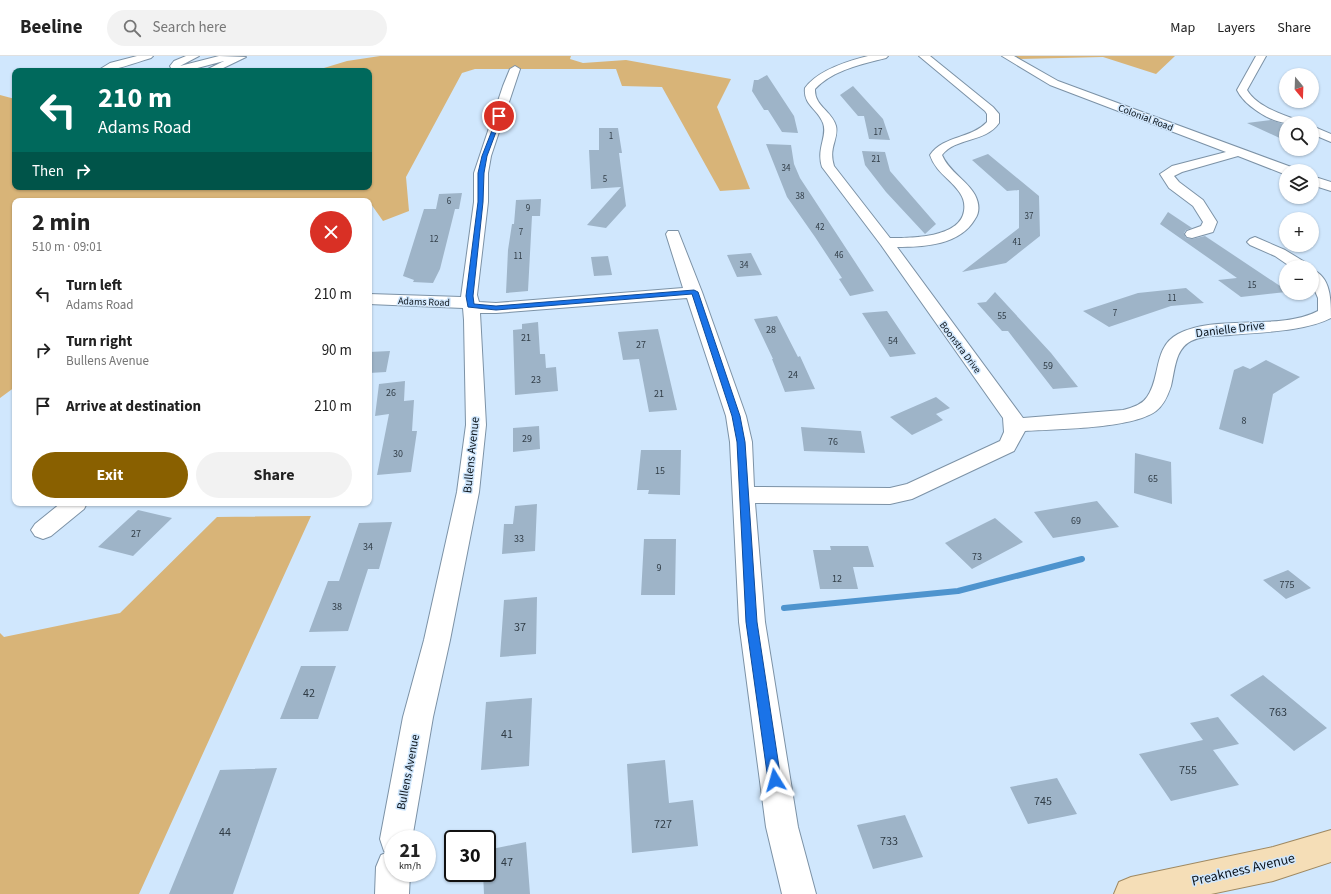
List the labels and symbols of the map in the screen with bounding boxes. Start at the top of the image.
north arrow [1279,68,1319,108]
pin [482,99,516,133]
street label: Colonial Road [1116,101,1175,135]
house number: 17 [874,126,883,139]
house number: 1 [609,130,613,143]
house number: 21 [872,153,880,166]
house number: 34 [782,162,791,175]
house number: 5 [603,173,608,186]
house number: 38 [796,190,805,203]
house number: 6 [447,195,452,208]
house number: 9 [526,202,531,215]
house number: 37 [1025,210,1034,223]
house number: 42 [816,221,825,234]
house number: 7 [519,226,524,239]
house number: 12 [430,233,439,246]
house number: 41 [1013,236,1021,249]
house number: 46 [835,249,844,262]
house number: 11 [514,250,522,263]
house number: 34 [740,259,749,272]
house number: 15 [1248,279,1257,292]
house number: 11 [1168,292,1176,305]
street label: Adams Road [398,294,450,310]
house number: 7 [1113,307,1118,320]
house number: 55 [998,310,1007,323]
street label: Danielle Drive [1195,317,1266,342]
street label: Boonstra Drive [936,319,984,376]
house number: 28 [766,323,776,337]
house number: 21 [521,331,531,345]
house number: 54 [888,334,898,348]
house number: 27 [636,338,646,352]
house number: 59 [1043,359,1053,373]
house number: 24 [788,368,798,382]
house number: 23 [531,373,541,387]
house number: 26 [386,386,396,400]
house number: 21 [654,387,664,401]
house number: 8 [1242,414,1247,428]
street label: Bullens Avenue [459,416,484,494]
house number: 29 [522,432,532,446]
house number: 76 [828,435,838,449]
house number: 30 [393,447,403,461]
house number: 15 [655,464,665,478]
house number: 65 [1148,472,1158,486]
house number: 69 [1071,514,1081,528]
house number: 27 [131,527,141,541]
house number: 33 [514,532,524,546]
house number: 34 [363,540,373,554]
house number: 73 [972,550,982,564]
house number: 9 [657,561,662,575]
house number: 12 [832,572,842,586]
house number: 775 [1280,578,1294,592]
house number: 38 [332,600,342,614]
house number: 37 [514,619,526,636]
house number: 42 [303,685,315,702]
house number: 763 [1269,704,1287,721]
house number: 41 [501,726,513,743]
street label: Bullens Avenue [393,733,424,811]
position arrow [754,759,796,801]
house number: 755 [1179,762,1197,779]
house number: 745 [1034,793,1052,810]
house number: 727 [654,816,672,833]
house number: 44 [219,824,231,841]
speed limit sign: 30 [444,830,496,882]
house number: 733 [880,833,898,850]
street label: Preakness Avenue [1189,848,1297,892]
house number: 47 [501,854,513,871]

